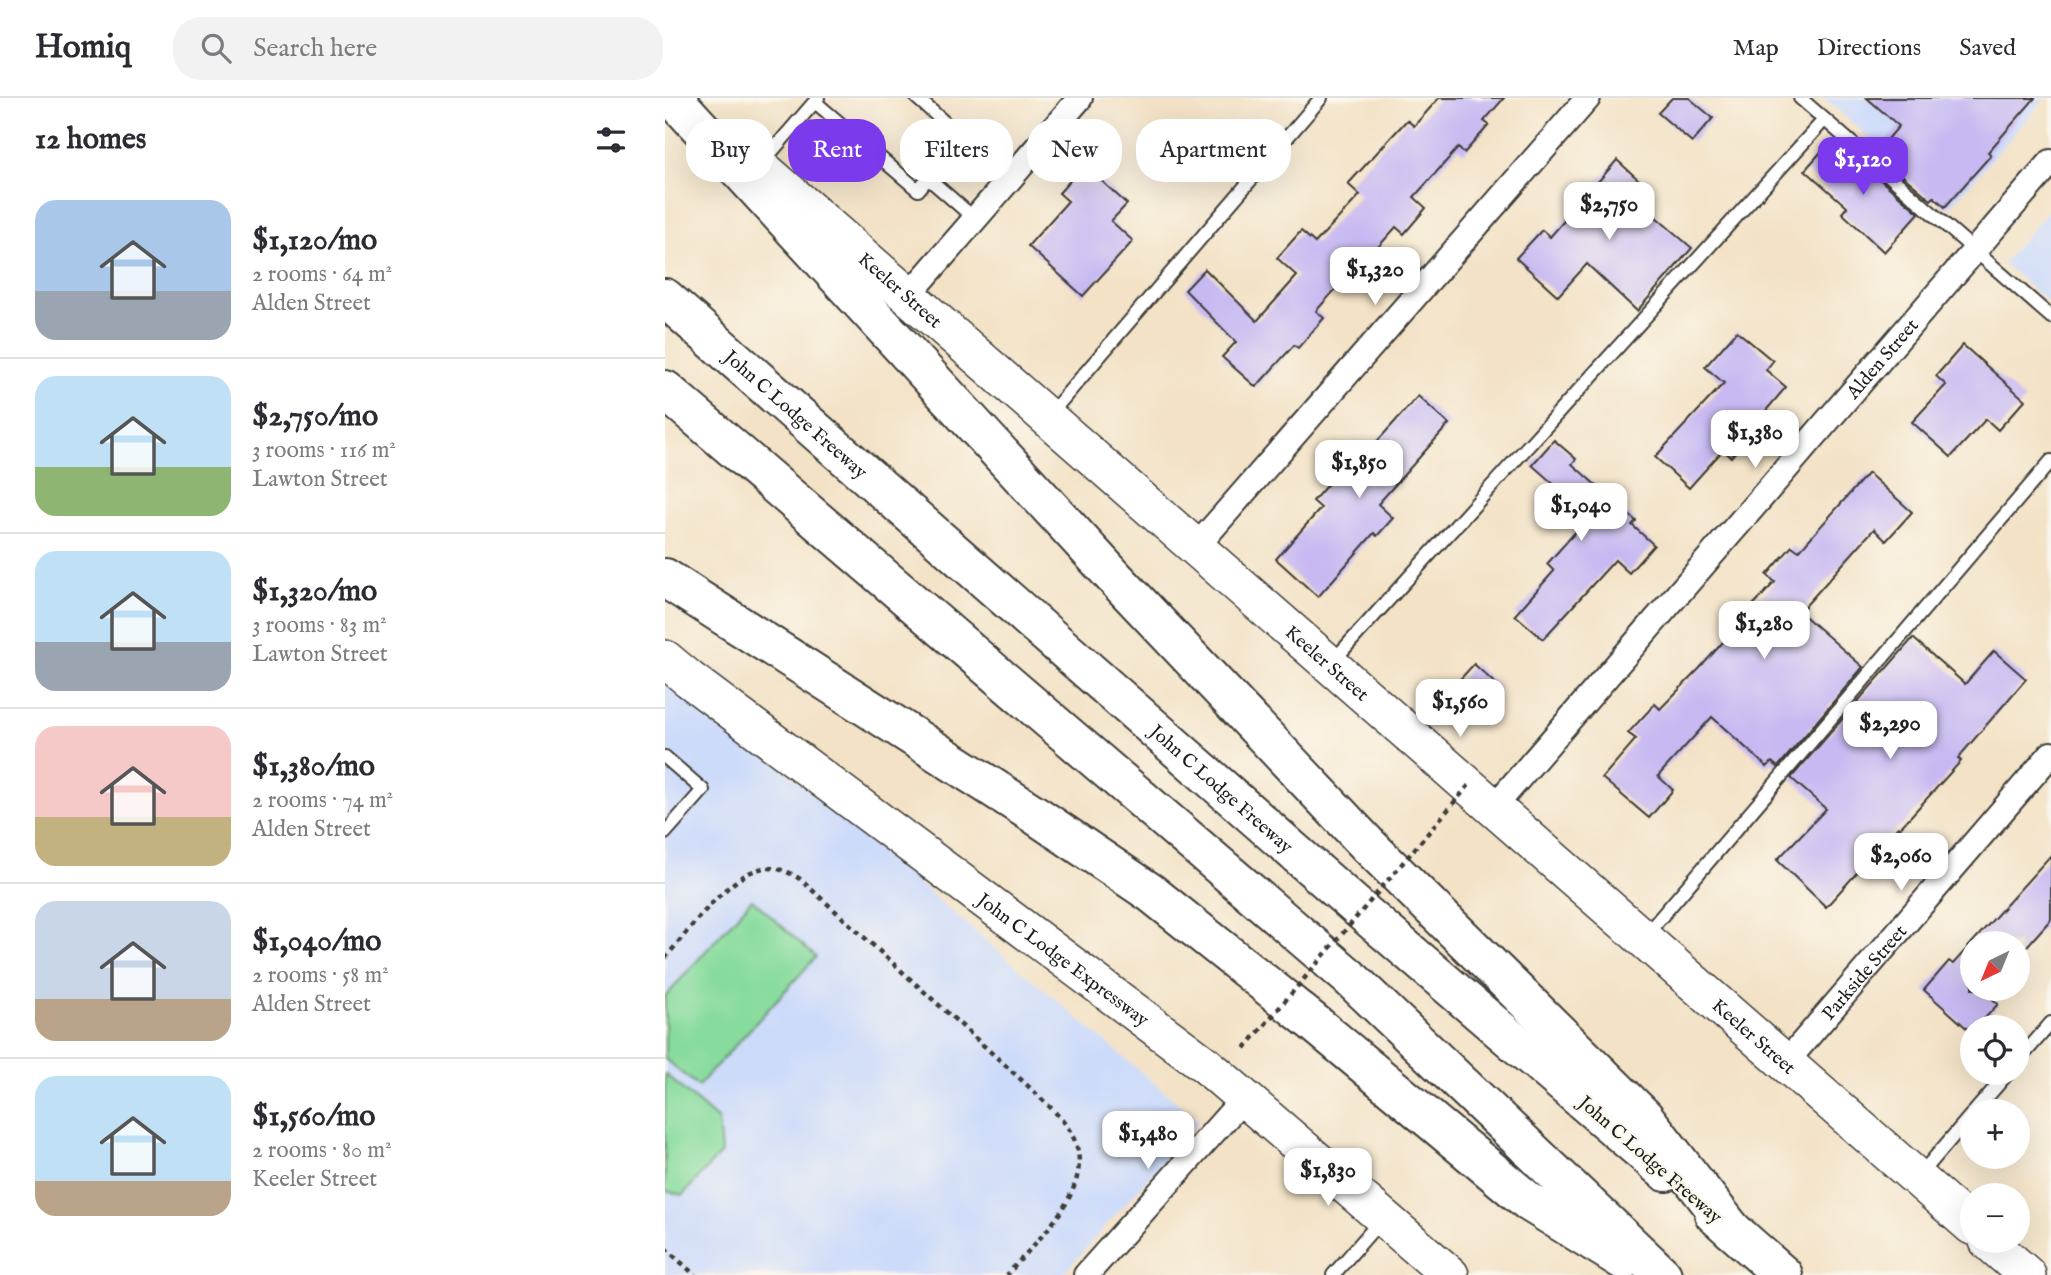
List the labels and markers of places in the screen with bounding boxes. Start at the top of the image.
pin: $1,120 [1806,138,1920,197]
pin: $2,750 [1552,183,1666,242]
pin: $1,320 [1318,248,1432,307]
pin: $1,380 [1698,410,1812,470]
pin: $1,850 [1302,440,1416,500]
pin: $1,040 [1524,484,1638,543]
pin: $1,280 [1707,602,1821,661]
pin: $1,560 [1403,680,1517,739]
pin: $2,290 [1833,702,1947,761]
pin: $2,060 [1844,834,1958,893]
pin: $1,480 [1091,1112,1205,1171]
pin: $1,830 [1271,1148,1385,1208]

